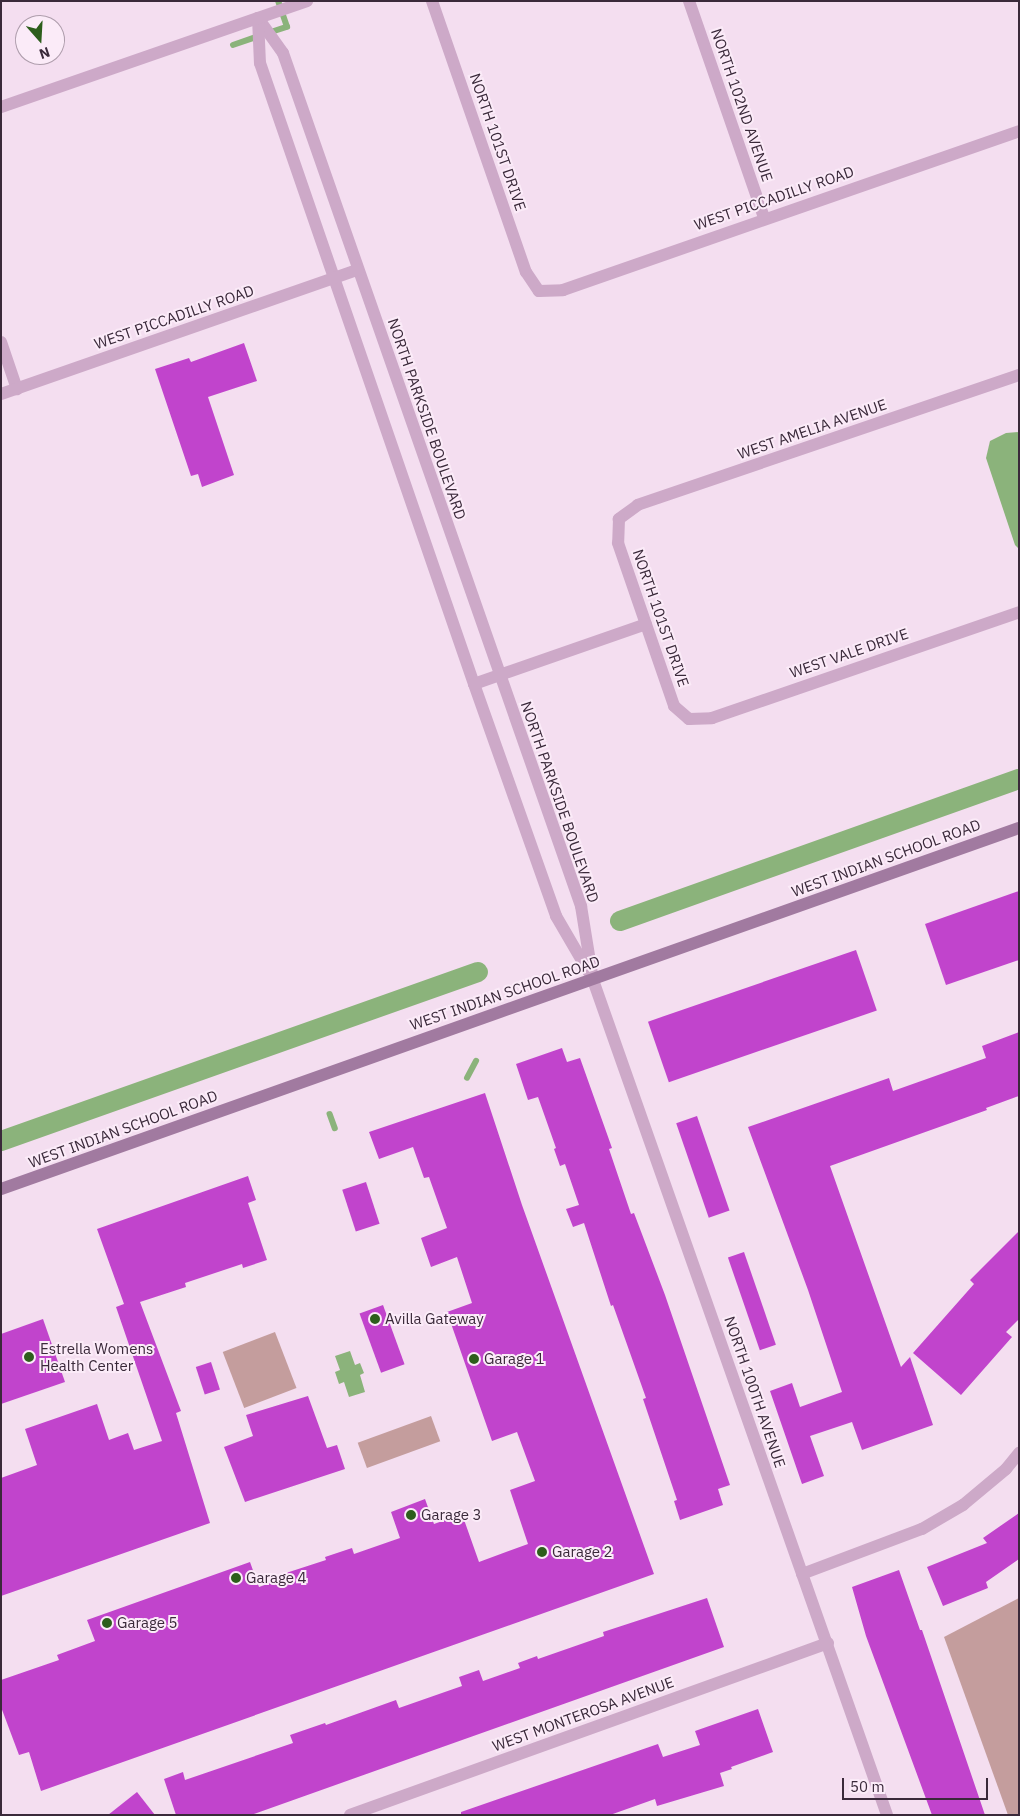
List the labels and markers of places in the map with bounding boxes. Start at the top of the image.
place label: Avilla Gateway [385,1310,484,1328]
marker: Avilla Gateway [369,1313,381,1325]
place label: Estrella Womens Health Center [40,1339,153,1374]
marker: Estrella Womens Health Center [22,1350,36,1364]
place label: Garage 1 [484,1350,544,1368]
marker: Garage 1 [468,1353,480,1365]
place label: Garage 3 [421,1506,481,1524]
marker: Garage 3 [405,1509,417,1521]
place label: Garage 2 [552,1543,612,1561]
marker: Garage 2 [536,1546,548,1558]
place label: Garage 4 [246,1569,306,1587]
marker: Garage 4 [230,1572,242,1584]
place label: Garage 5 [117,1614,177,1632]
marker: Garage 5 [101,1617,113,1629]

